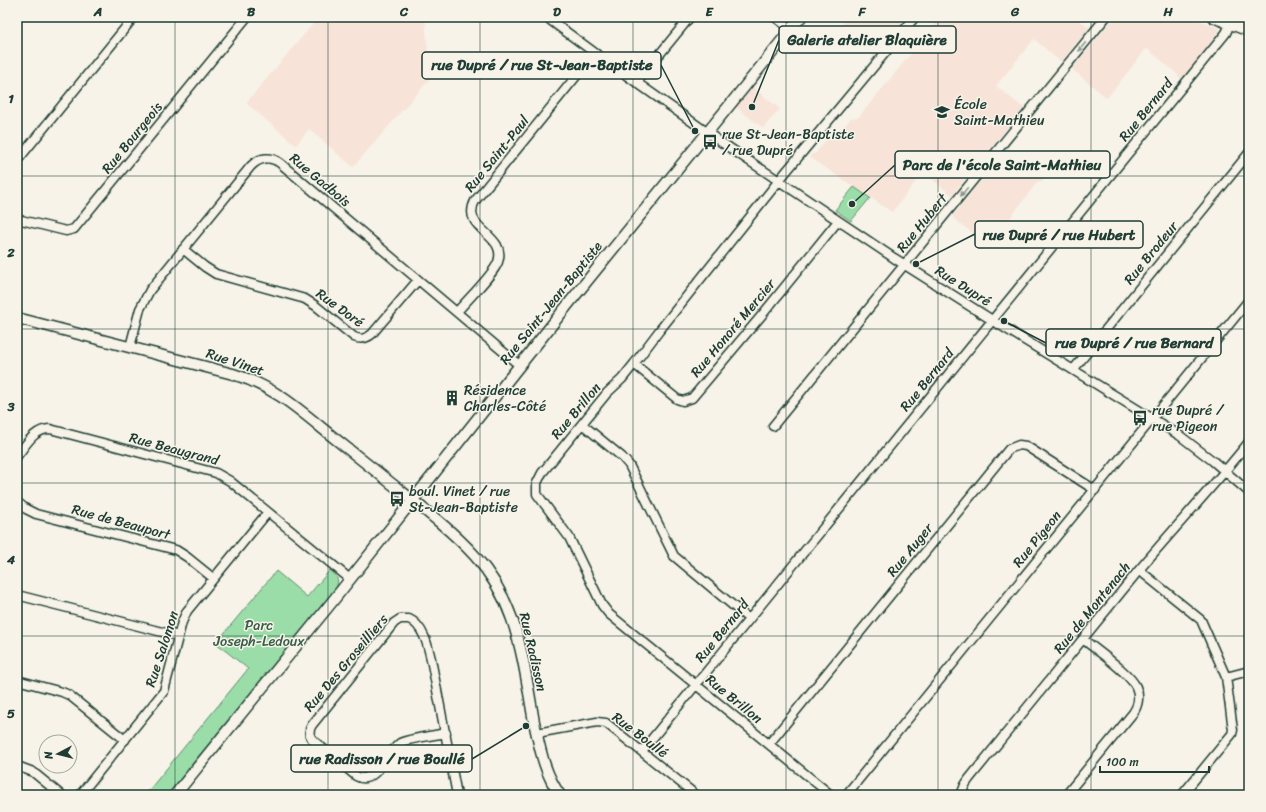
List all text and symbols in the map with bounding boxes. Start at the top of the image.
text: A [93,0,102,23]
text: B [247,0,256,23]
text: C [399,0,409,23]
text: D [553,0,561,23]
text: E [705,0,714,23]
text: F [857,0,866,23]
text: G [1010,0,1020,23]
text: H [1162,0,1173,23]
callout: Galerie atelier Blaquière [779,26,956,53]
text: Galerie atelier Blaquière [786,27,948,53]
one-way arrow [1077,42,1086,53]
callout: rue Dupré / rue St-Jean-Baptiste [422,52,661,79]
text: rue Dupré / rue St-Jean-Baptiste [430,52,653,78]
street label: Rue Bernard [1112,71,1181,147]
text: 1 [8,87,14,110]
place label: École Saint-Mathieu [954,92,1045,133]
street label: Rue Bourgeois [95,96,169,180]
school or university icon: École Saint-Mathieu [933,103,951,121]
street label: Rue Saint-Paul [458,109,537,198]
place label: rue St-Jean-Baptiste / rue Dupré [722,122,854,163]
bus stop icon: rue St-Jean-Baptiste / rue Dupré [701,133,719,151]
street label: Rue Gadbois [284,147,357,214]
callout: Parc de l'école Saint-Mathieu [895,151,1110,178]
text: Parc de l'école Saint-Mathieu [903,152,1102,178]
one-way arrow [960,186,969,197]
street label: Rue Hubert [890,187,955,258]
street label: Rue Brodeur [1117,215,1186,291]
callout: rue Dupré / rue Hubert [975,221,1143,248]
text: rue Dupré / rue Hubert [982,222,1136,248]
street label: Rue Saint-Jean-Baptiste [493,235,609,370]
text: 2 [6,241,15,264]
street label: Rue Dupré [930,259,996,313]
street label: Rue Honoré Mercier [684,272,783,383]
street label: Rue Doré [310,282,370,334]
callout: rue Dupré / rue Bernard [1046,329,1221,356]
text: rue Dupré / rue Bernard [1054,330,1214,356]
street label: Rue Vinet [203,341,267,383]
street label: Rue Bernard [893,341,962,417]
street label: Rue Brillon [545,377,608,445]
place label: Résidence Charles-Côté [464,378,546,419]
building icon: Résidence Charles-Côté [443,389,461,407]
text: 3 [6,395,15,418]
place label: rue Dupré / rue Pigeon [1152,398,1225,439]
bus stop icon: rue Dupré / rue Pigeon [1131,409,1149,427]
street label: Rue Beaugrand [126,425,223,473]
place label: boul. Vinet / rue St-Jean-Baptiste [409,479,518,520]
bus stop icon: boul. Vinet / rue St-Jean-Baptiste [388,490,406,508]
street label: Rue de Beauport [69,497,174,548]
street label: Rue Pigeon [1006,504,1068,573]
street label: Rue Auger [880,516,940,583]
text: 4 [6,548,16,571]
street label: Rue de Montenach [1047,556,1137,660]
street label: Rue Bernard [688,592,757,668]
street label: Rue Salomon [138,607,186,691]
street label: Rue Des Groseilliers [297,608,395,718]
street label: Rue Radisson [512,610,554,694]
park label: Parc Joseph-Ledoux [213,613,305,654]
street label: Rue Brillon [700,668,769,730]
text: 5 [7,702,15,725]
street label: Rue Boullé [606,705,674,765]
north arrow [38,734,78,774]
callout: rue Radisson / rue Boullé [291,745,472,772]
text: rue Radisson / rue Boullé [298,746,465,772]
scale bar [1100,748,1209,774]
text: N [39,750,59,761]
text: 100 m [1106,751,1139,773]

